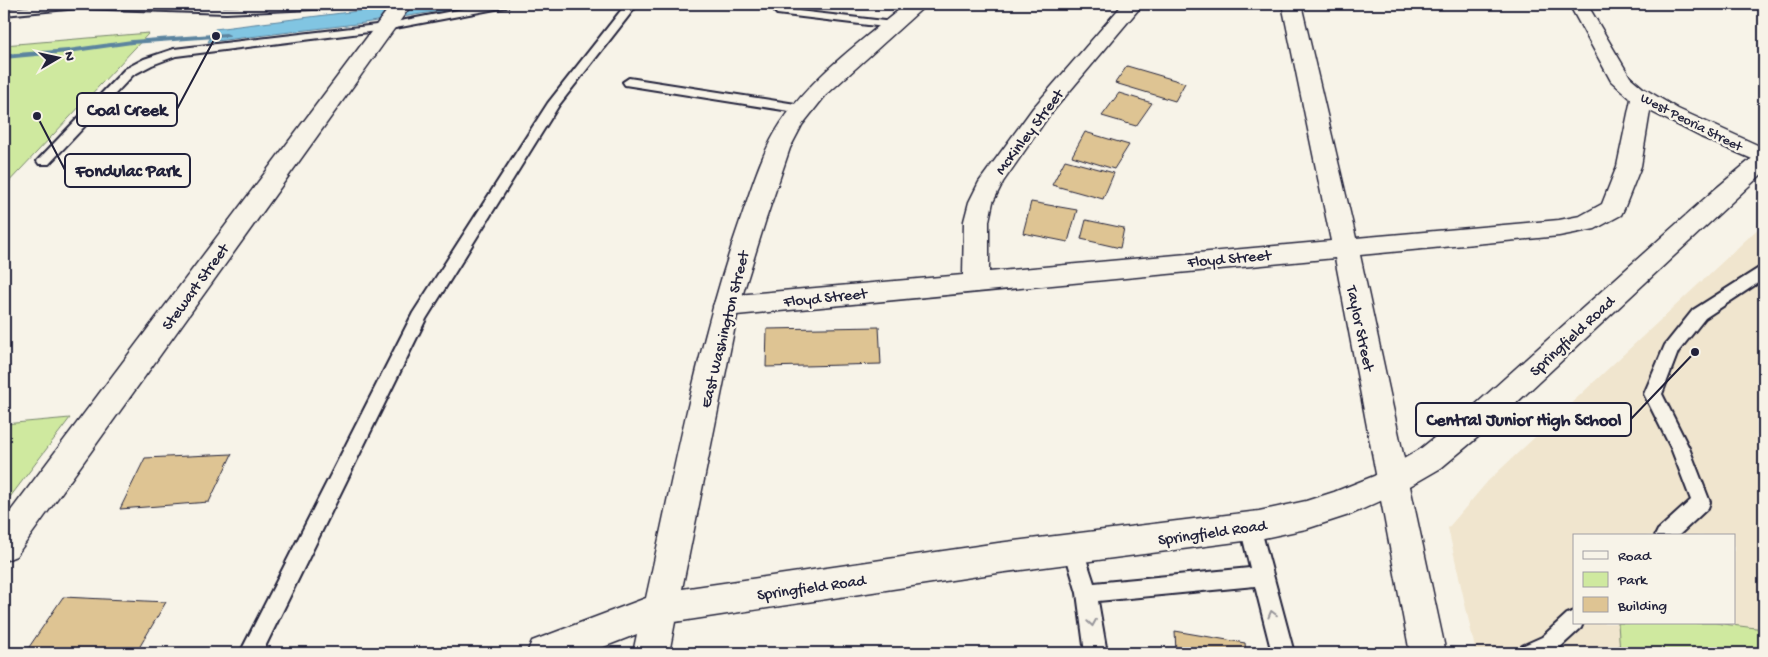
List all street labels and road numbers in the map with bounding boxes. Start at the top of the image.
street label: McKinley Street [992,85,1070,180]
street label: West Peoria Street [1637,90,1746,157]
street label: Stewart Street [159,240,235,335]
street label: Floyd Street [1186,247,1273,274]
street label: East Washington Street [698,248,755,410]
street label: Taylor Street [1340,283,1377,375]
street label: Floyd Street [782,286,869,313]
street label: Springfield Road [1527,292,1621,382]
street label: Springfield Road [1157,517,1270,551]
street label: Springfield Road [756,572,869,606]

